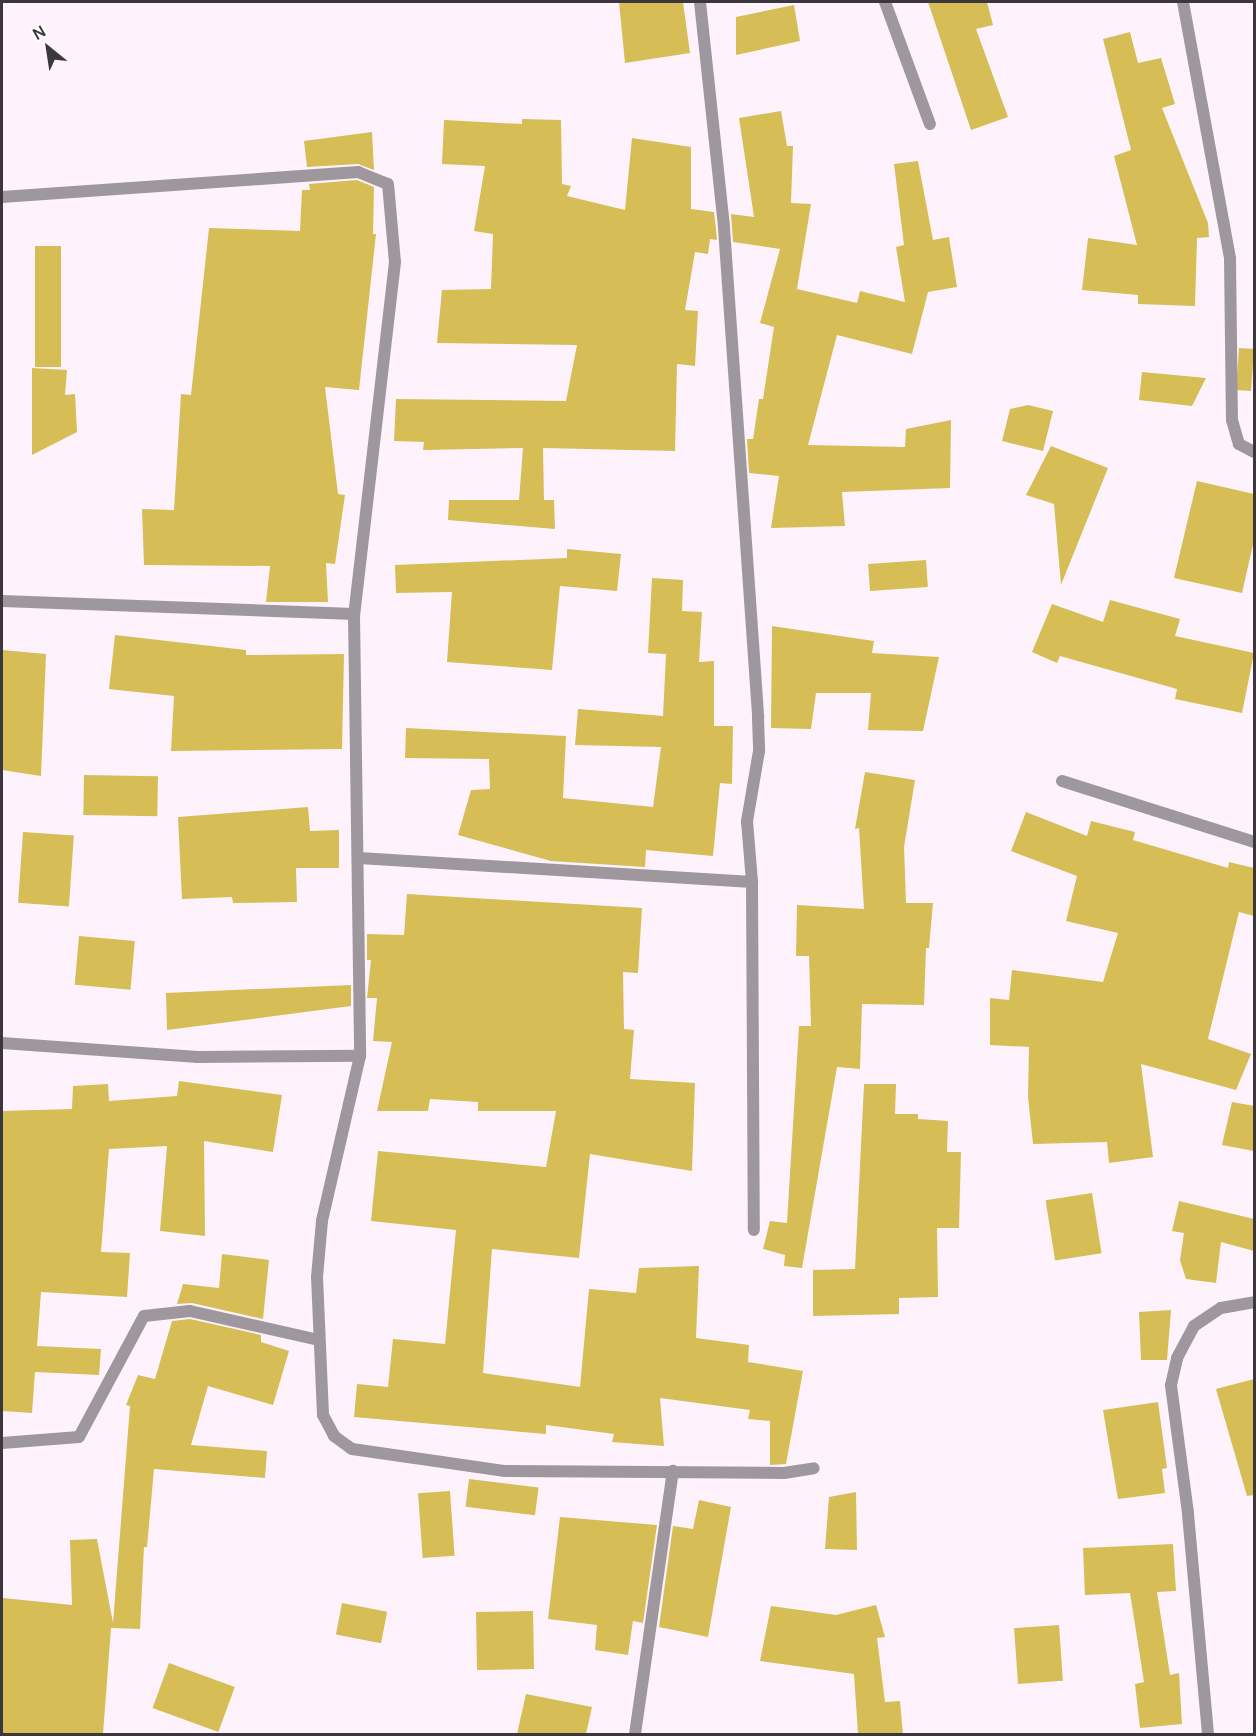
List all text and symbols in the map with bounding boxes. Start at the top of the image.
north arrow [18,18,78,78]
text: N [29,20,49,45]

